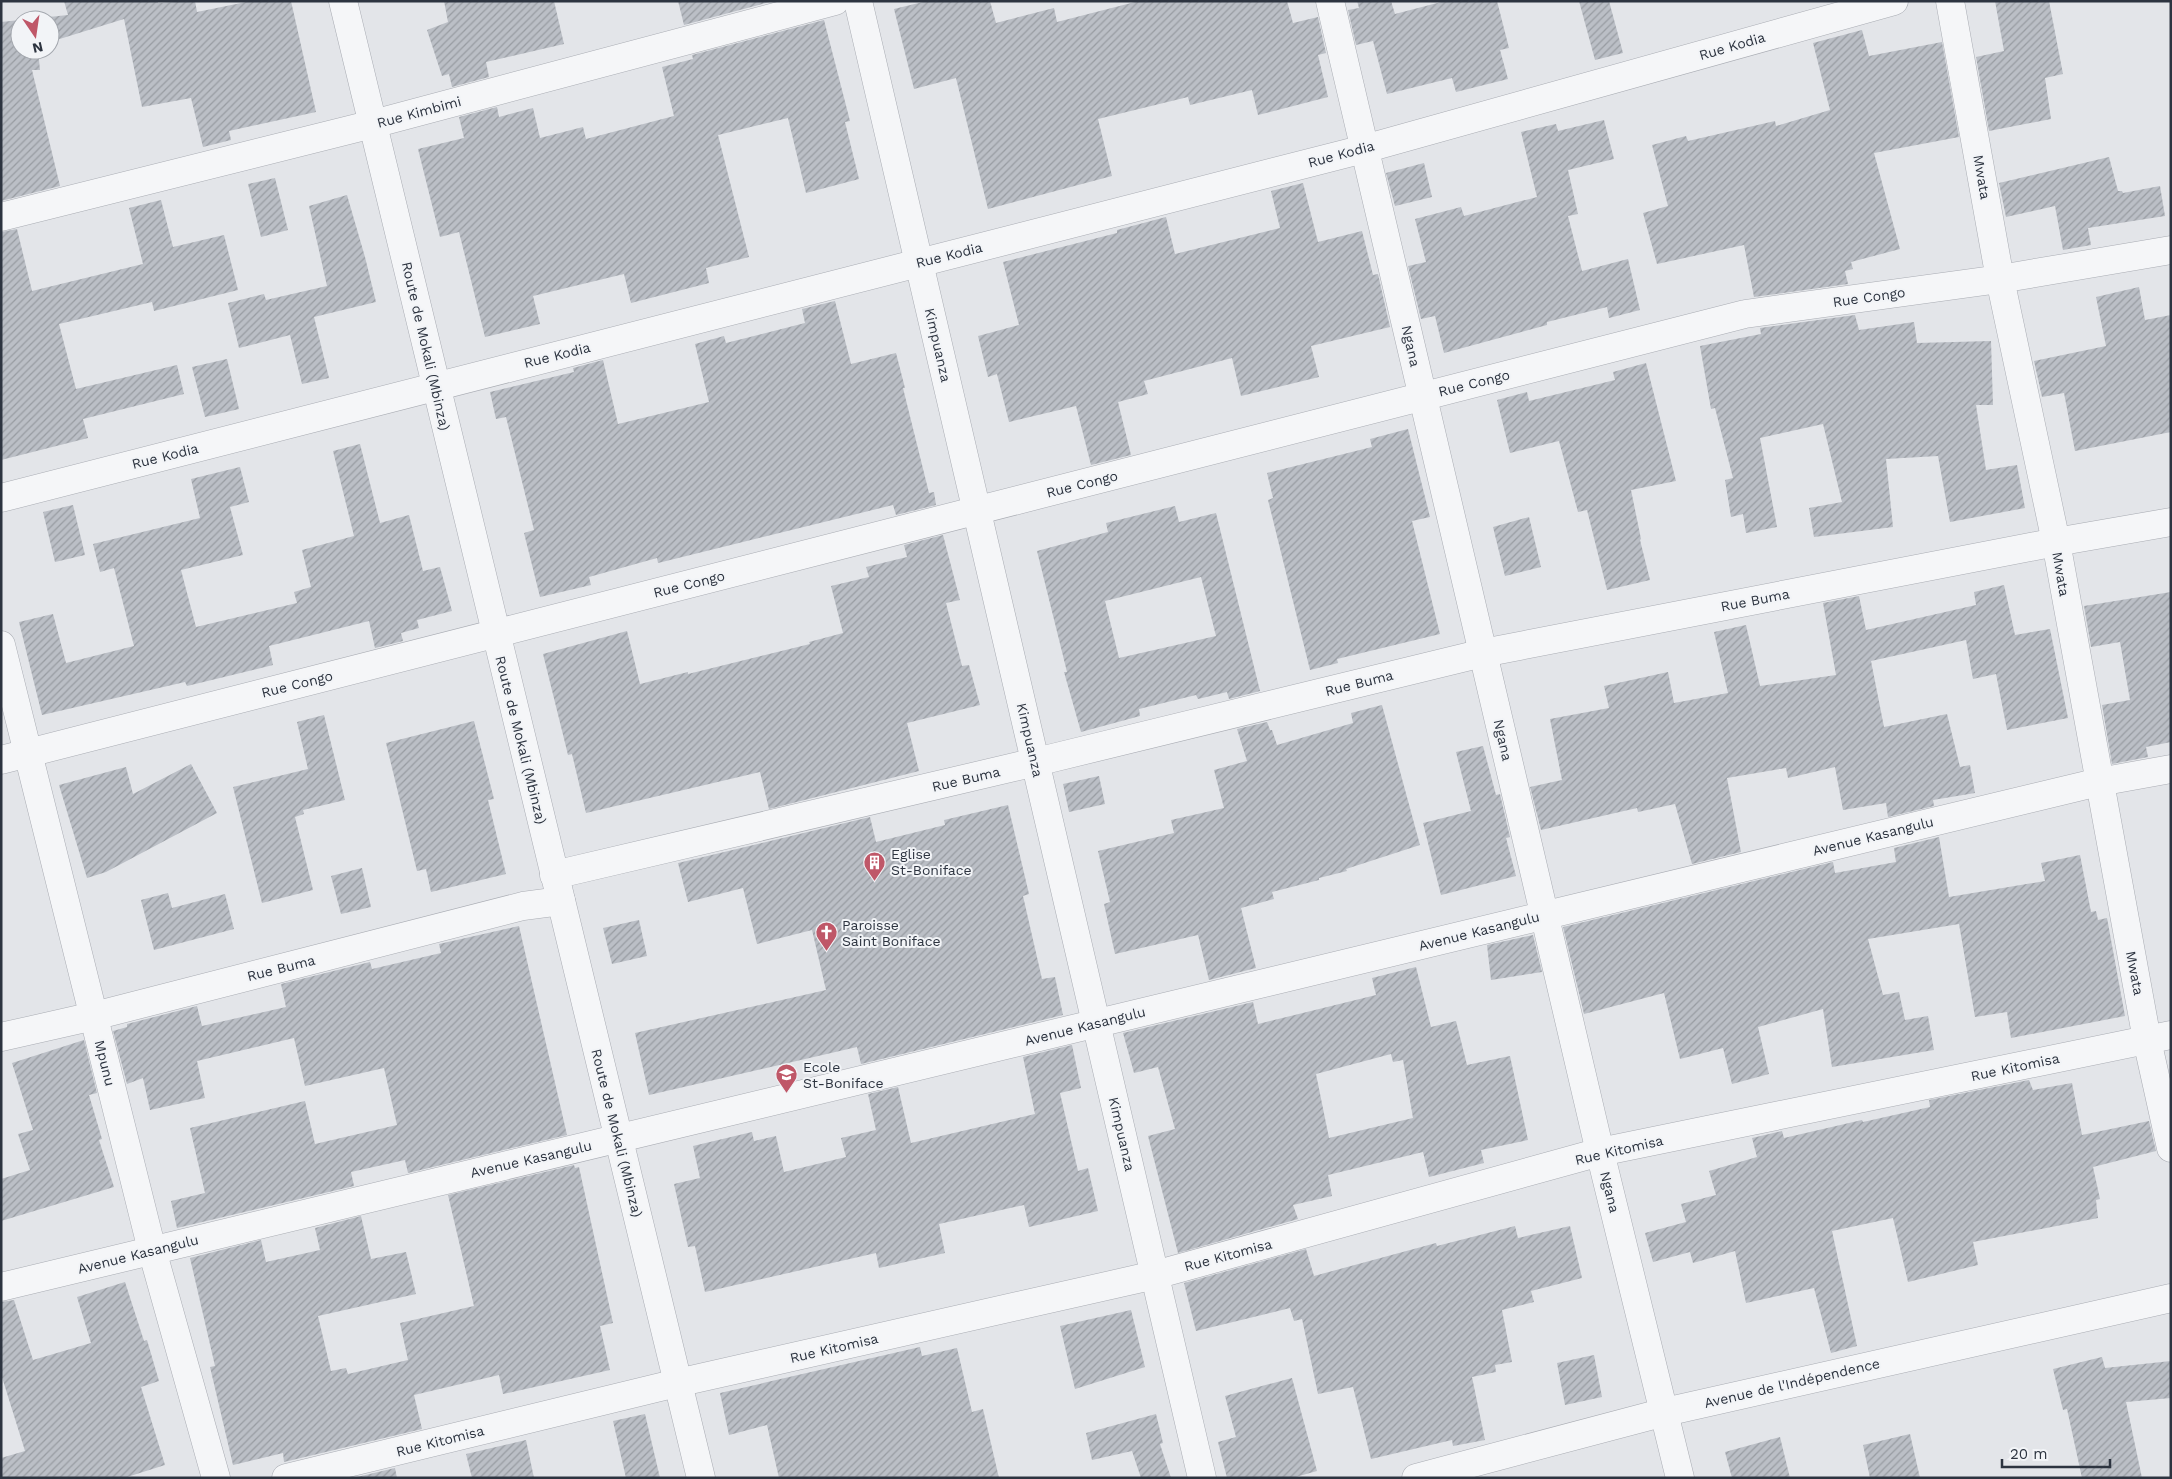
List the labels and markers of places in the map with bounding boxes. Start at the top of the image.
place label: Eglise St-Boniface [891,846,972,878]
building icon: Eglise St-Boniface [863,850,887,881]
place label: Paroisse Saint Boniface [842,917,941,949]
church icon: Paroisse Saint Boniface [814,921,838,952]
place label: Ecole St-Boniface [803,1059,884,1091]
school or university icon: Ecole St-Boniface [775,1063,799,1094]

